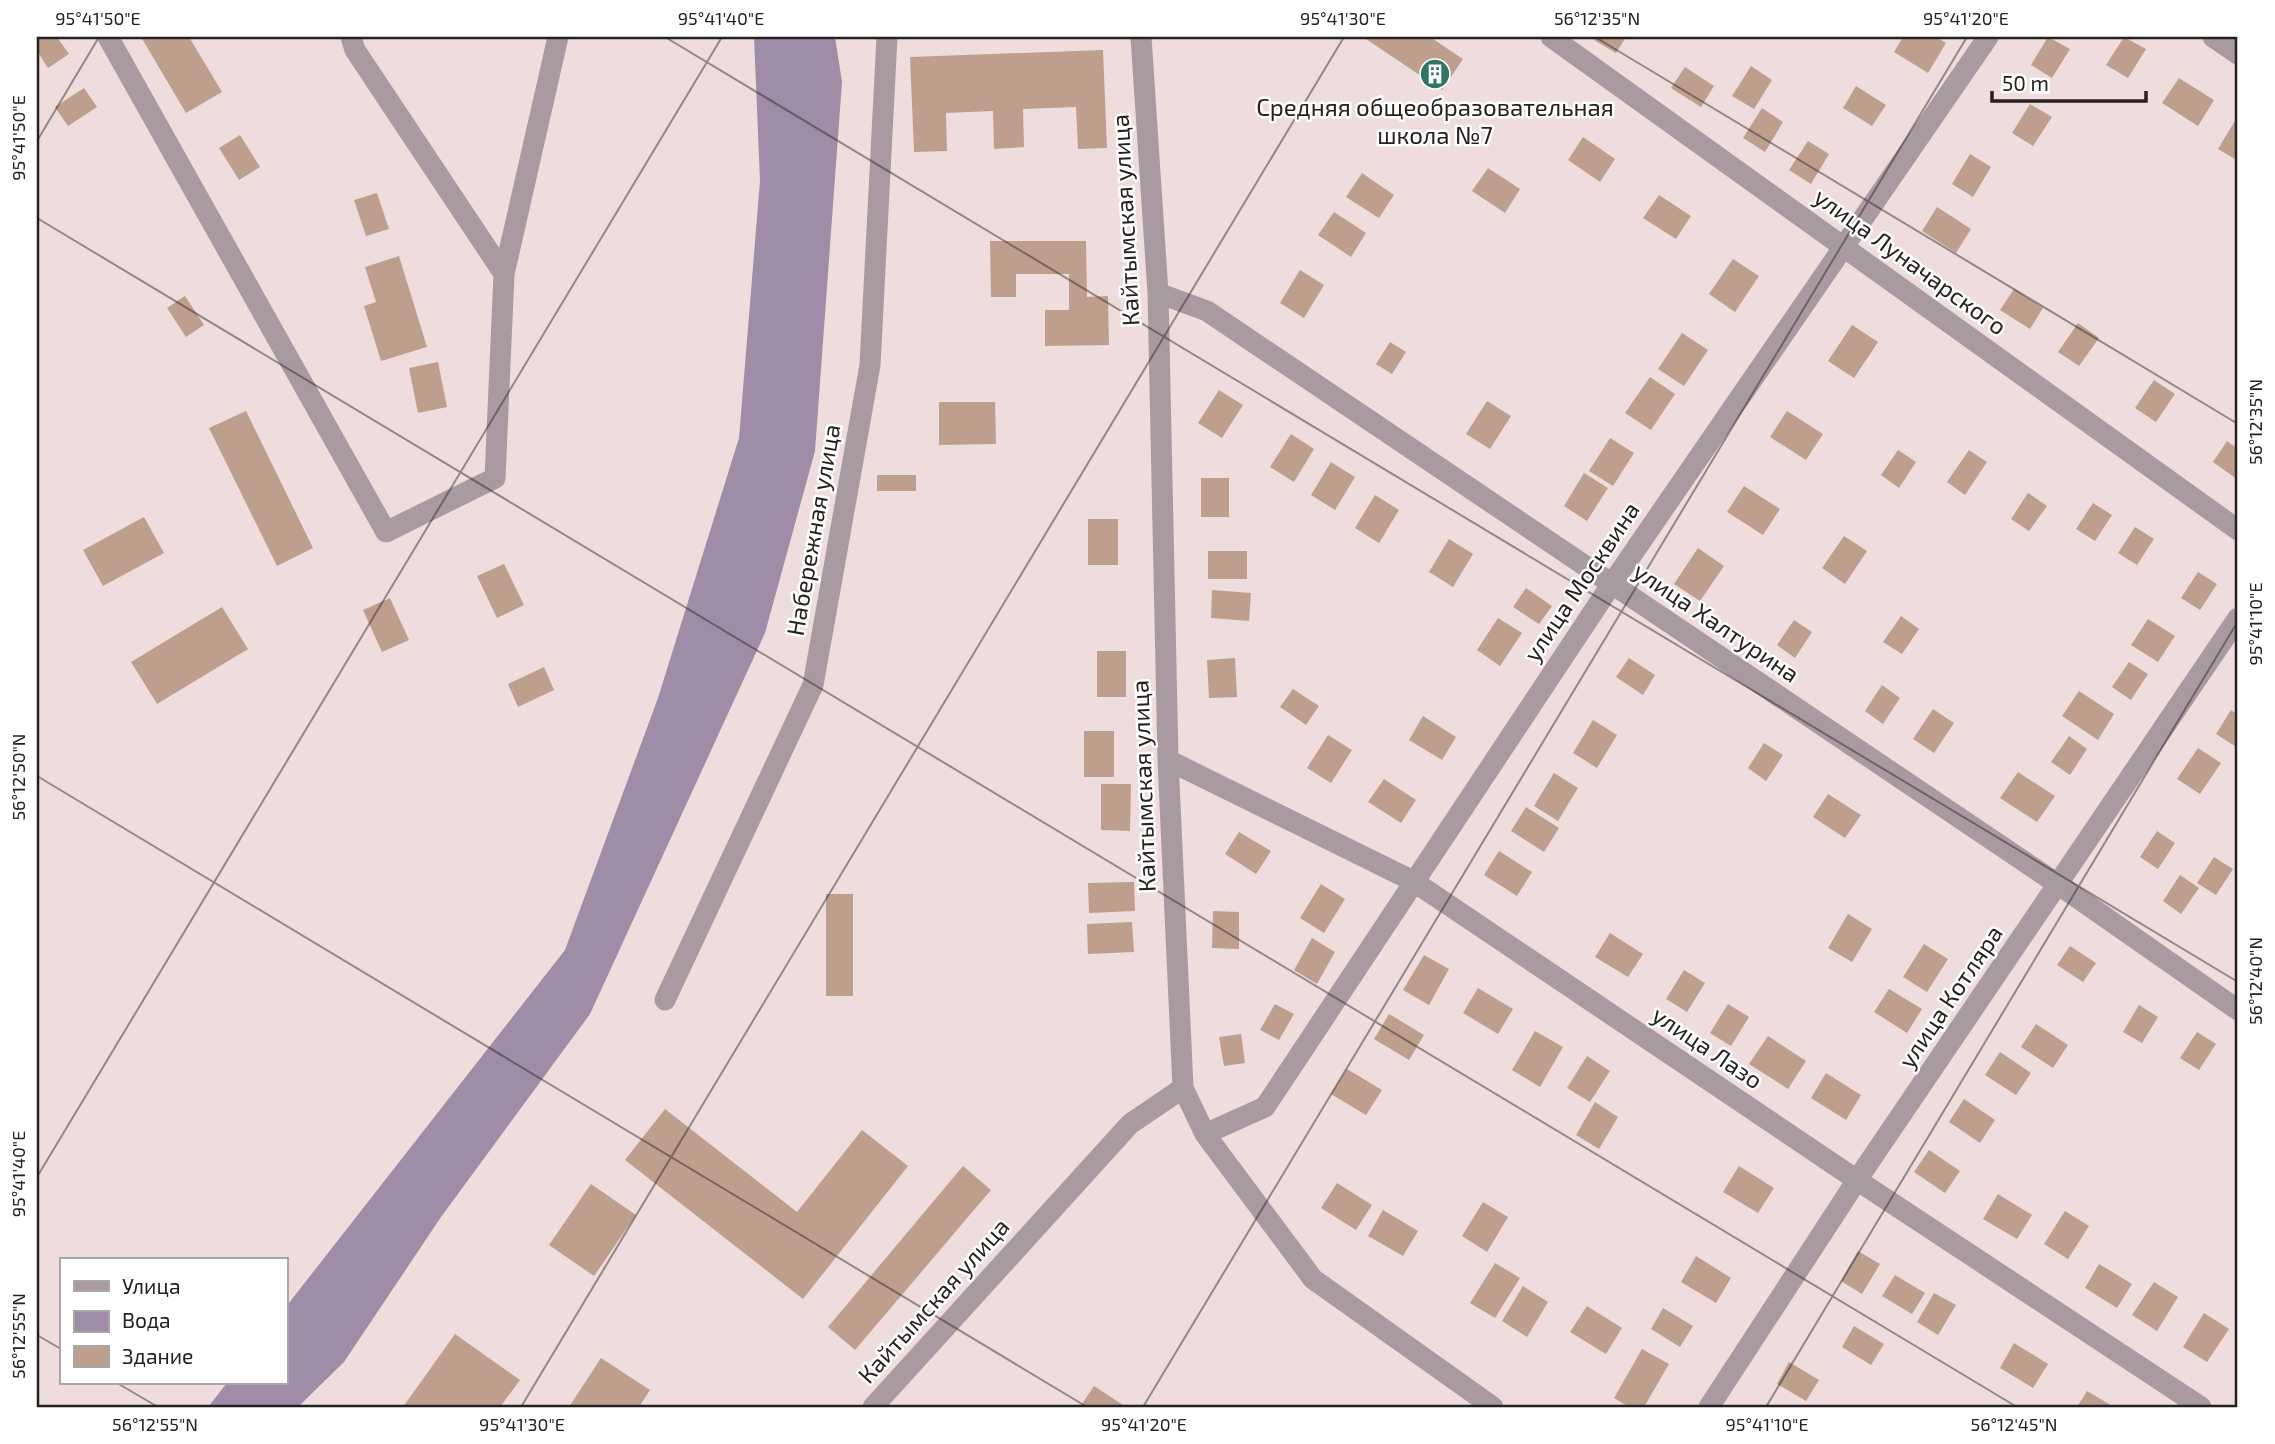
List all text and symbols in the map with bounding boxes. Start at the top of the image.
text: 95°41'50"E [55,7,141,29]
text: 95°41'40"E [678,7,764,29]
text: 95°41'30"E [1300,7,1386,29]
text: 56°12'35"N [1554,7,1640,29]
text: 95°41'20"E [1923,7,2009,29]
building icon: Средняя общеобразовательная школа №7 [1418,57,1452,91]
scale bar [1992,60,2146,104]
text: 50 m [2002,70,2049,95]
place label: Средняя общеобразовательная школа №7 [1256,92,1614,149]
text: 95°41'50"E [7,95,29,181]
street label: Кайтымская улица [1104,113,1146,327]
street label: улица Луначарского [1808,181,2013,341]
text: 56°12'35"N [2244,379,2266,465]
street label: Набережная улица [780,422,846,638]
street label: улица Москвина [1517,496,1646,667]
street label: улица Халтурина [1628,556,1805,689]
text: 95°41'10"E [2244,583,2266,665]
street label: Кайтымская улица [1124,680,1162,893]
text: 56°12'50"N [7,733,29,821]
street label: улица Котляра [1891,919,2009,1073]
text: 56°12'40"N [2244,937,2266,1025]
street label: улица Лазо [1647,999,1769,1095]
text: 95°41'40"E [7,1131,29,1217]
street label: Кайтымская улица [851,1212,1015,1389]
legend [60,1258,287,1384]
text: Улица [122,1273,181,1298]
text: 56°12'55"N [7,1293,29,1379]
text: Вода [122,1307,171,1332]
text: Здание [122,1343,193,1368]
text: 56°12'55"N [112,1413,198,1435]
text: 95°41'30"E [479,1413,565,1435]
text: 95°41'20"E [1101,1413,1187,1435]
text: 95°41'10"E [1726,1413,1808,1435]
text: 56°12'45"N [1971,1413,2057,1435]

